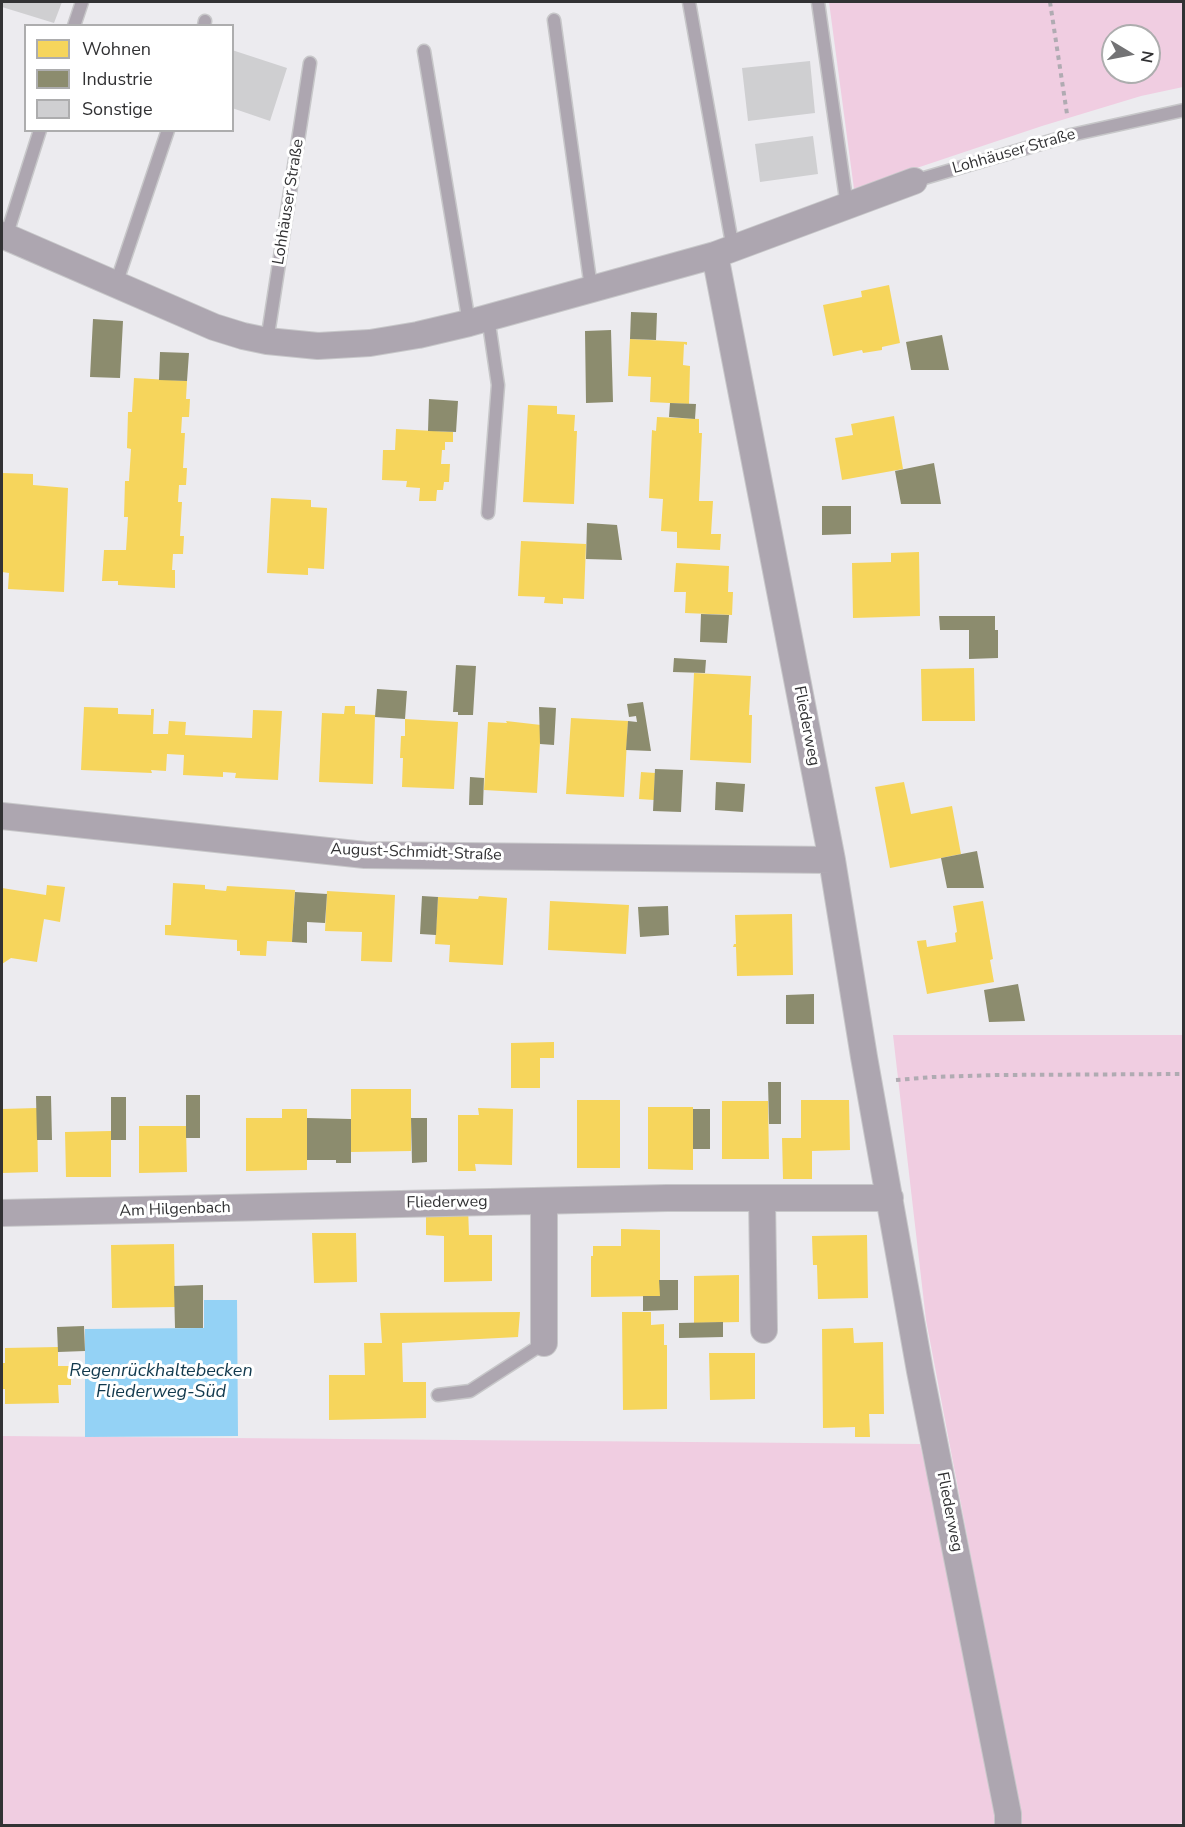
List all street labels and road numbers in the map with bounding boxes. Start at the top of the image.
street label: Lohhäuser Straße [950,125,1078,179]
street label: Lohhäuser Straße [270,138,308,266]
street label: Fliederweg [789,684,823,768]
street label: August-Schmidt-Straße [330,840,502,866]
street label: Fliederweg [406,1193,488,1213]
street label: Am Hilgenbach [119,1198,231,1222]
street label: Fliederweg [932,1470,966,1554]

